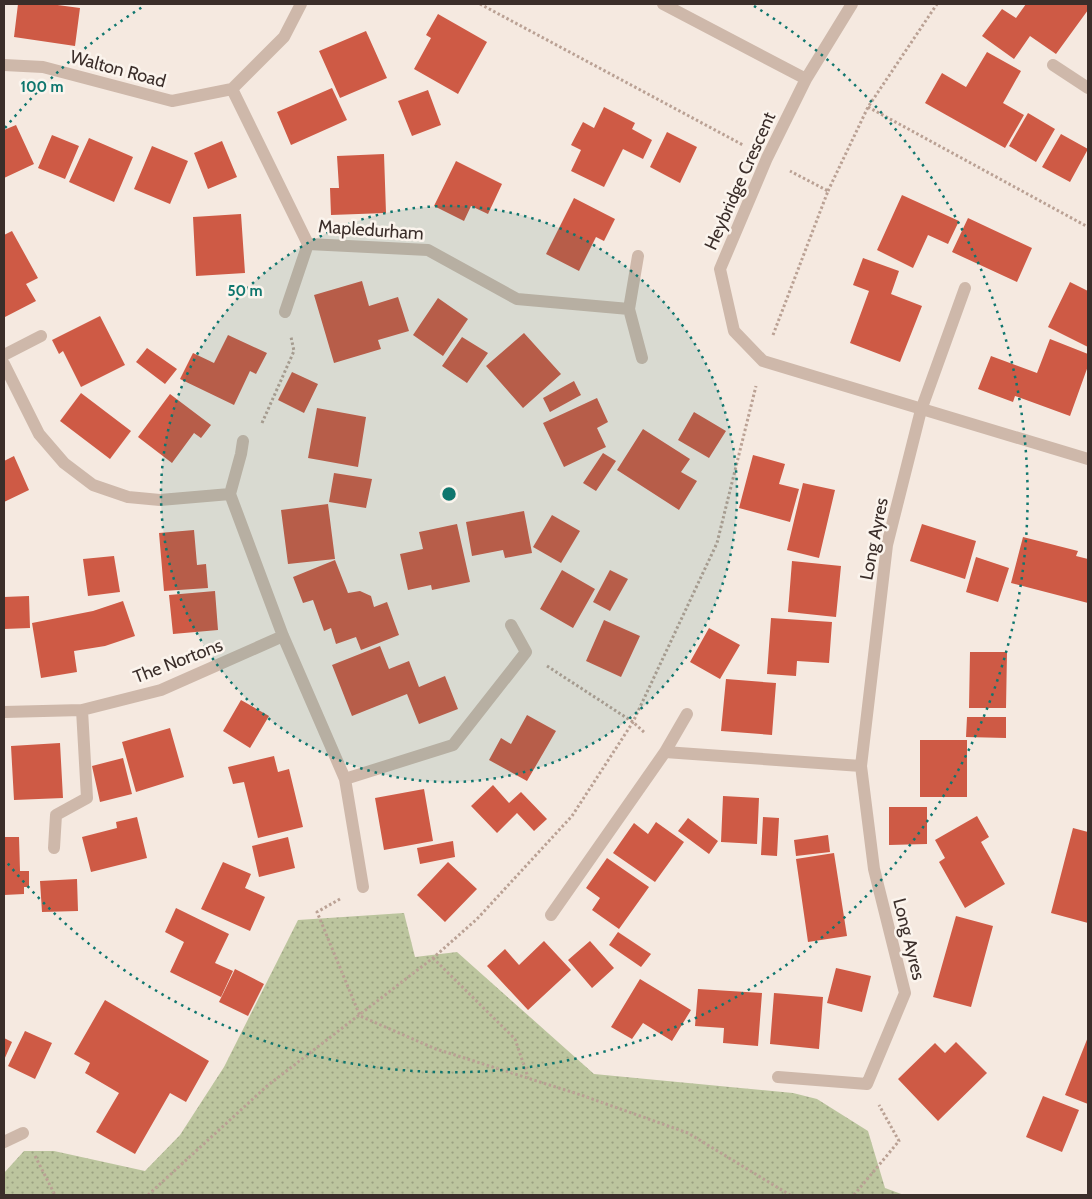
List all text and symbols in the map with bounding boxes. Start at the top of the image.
street label: Walton Road [68,46,168,92]
text: 100 m [20,78,64,96]
street label: Heybridge Crescent [700,109,780,253]
street label: Mapledurham [317,215,425,245]
text: 50 m [227,282,263,300]
centre of rings [440,485,458,503]
street label: Long Ayres [855,496,893,582]
street label: The Nortons [130,634,226,688]
street label: Long Ayres [888,896,930,982]

